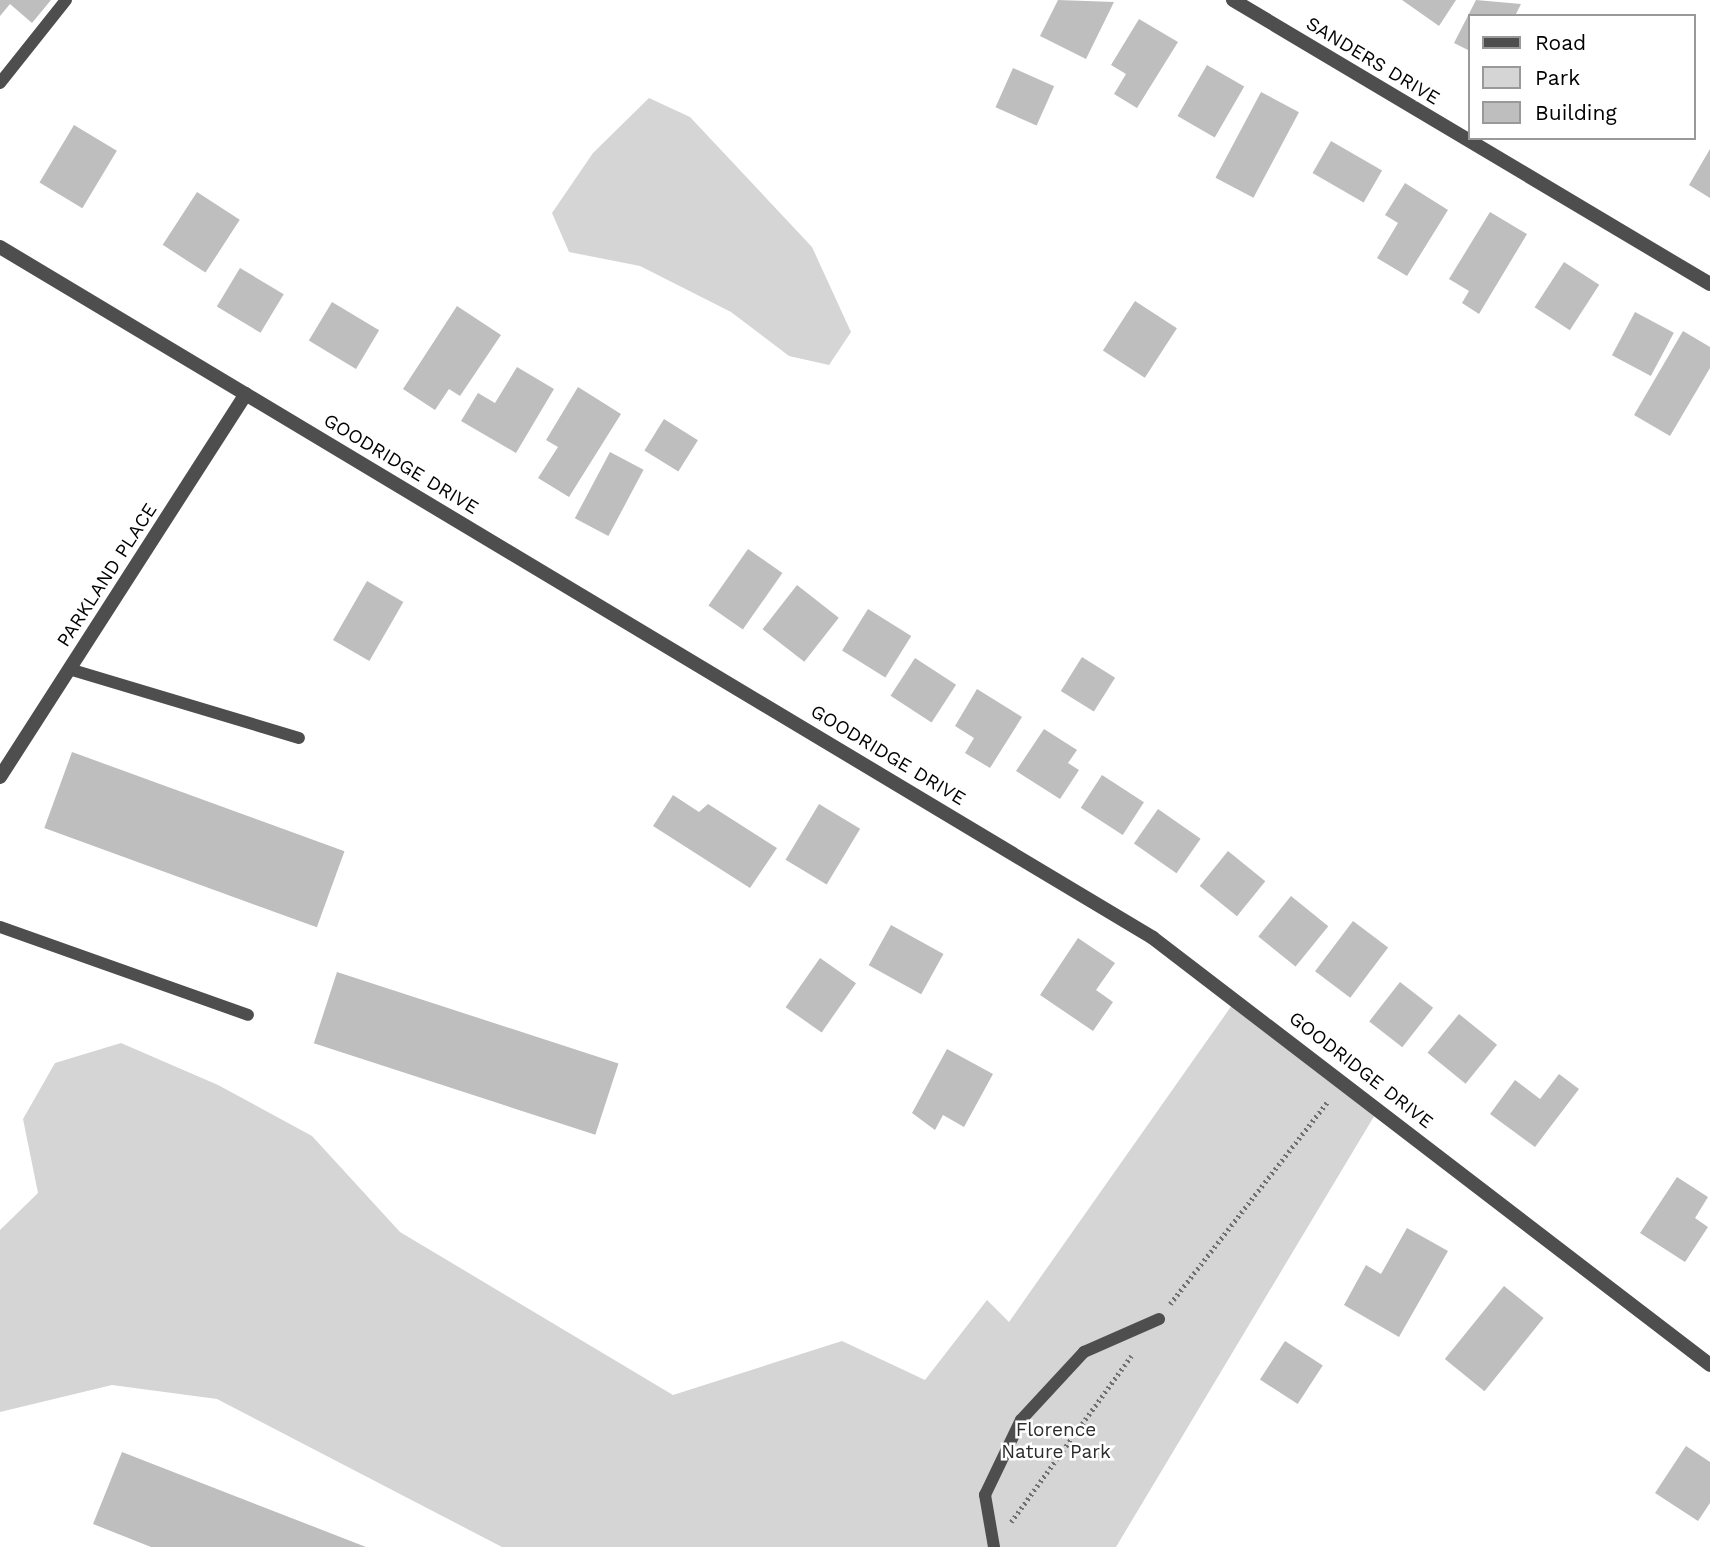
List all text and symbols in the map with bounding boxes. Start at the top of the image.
street label: SANDERS DRIVE [1302,12,1444,110]
legend [1468,14,1696,140]
text: Road [1535,30,1586,55]
text: Park [1535,65,1580,90]
text: Building [1535,100,1617,125]
street label: GOODRIDGE DRIVE [319,409,483,519]
street label: PARKLAND PLACE [52,499,162,651]
street label: GOODRIDGE DRIVE [806,700,970,810]
street label: GOODRIDGE DRIVE [1284,1007,1438,1133]
park label: Florence Nature Park [1001,1419,1111,1463]

